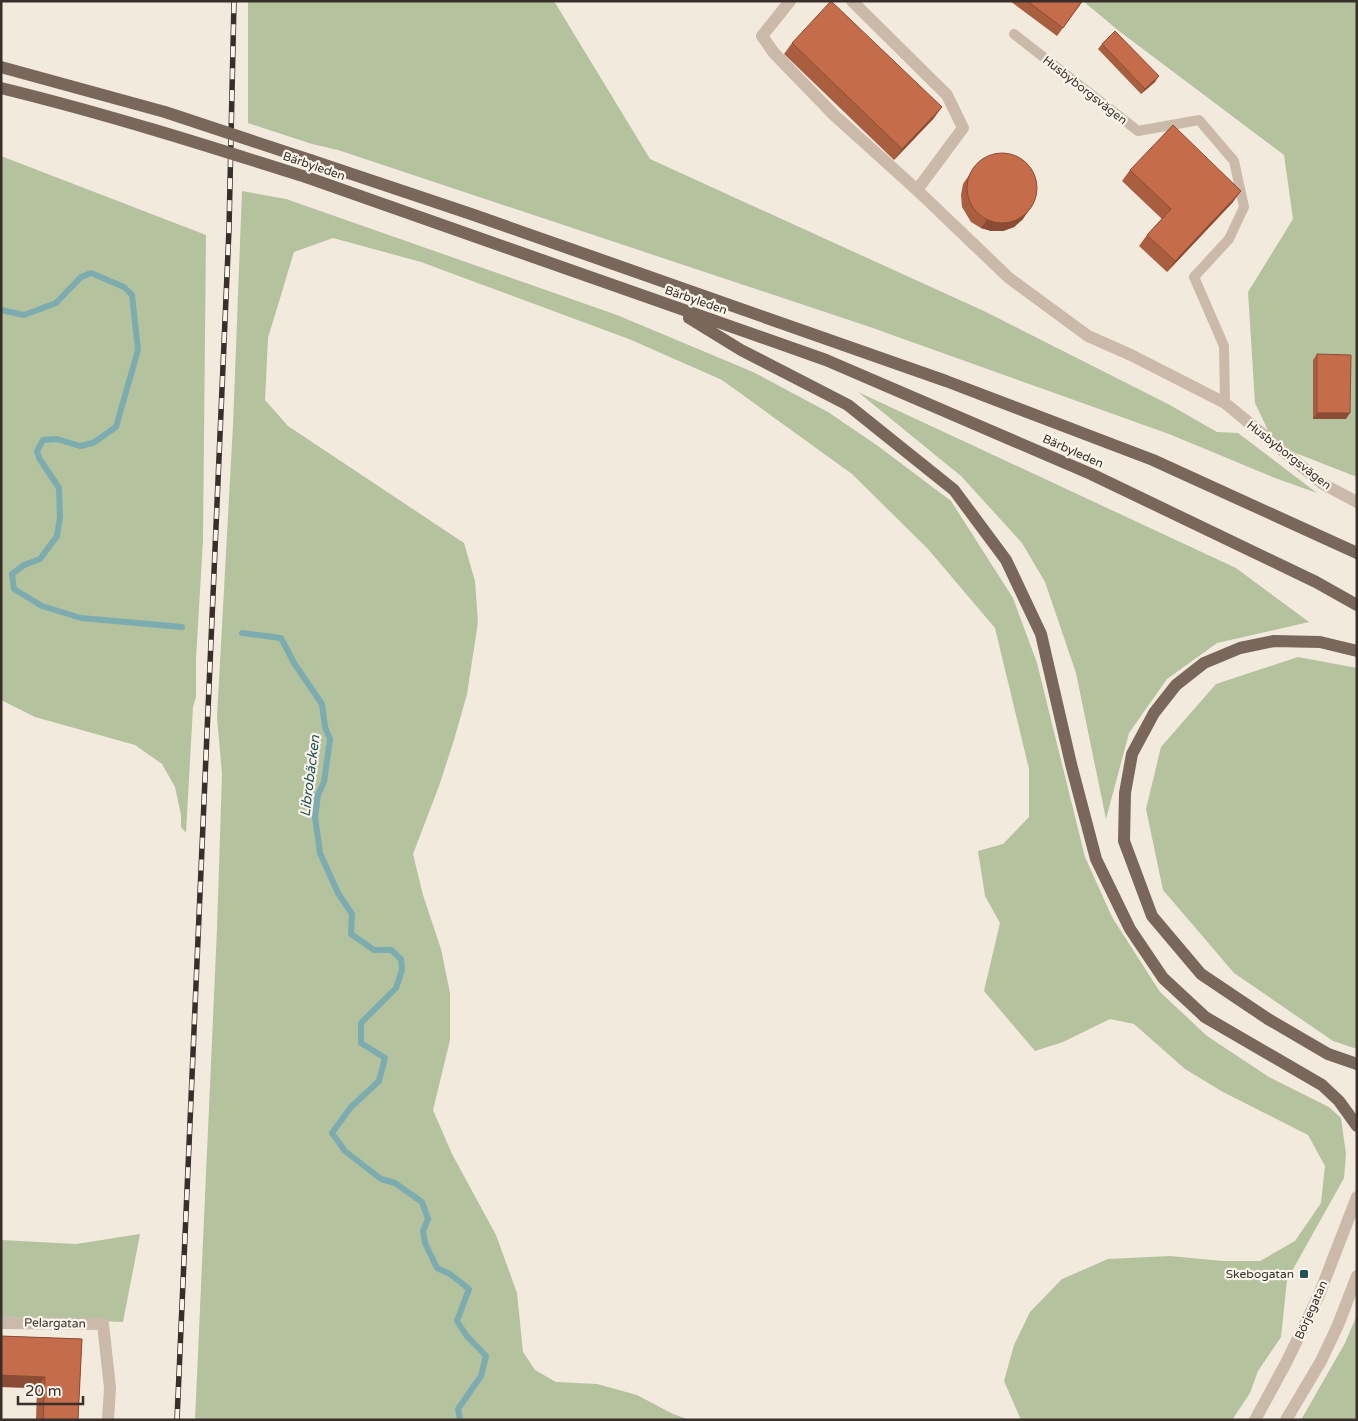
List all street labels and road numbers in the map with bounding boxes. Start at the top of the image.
street label: Husbyborgsvägen [1040,53,1130,127]
street label: Bärbyleden [281,149,347,183]
street label: Bärbyleden [663,283,729,317]
street label: Husbyborgsvägen [1244,418,1334,492]
street label: Bärbyleden [1040,431,1106,471]
street label: Börjegatan [1292,1278,1330,1342]
street label: Pelargatan [24,1315,86,1331]

